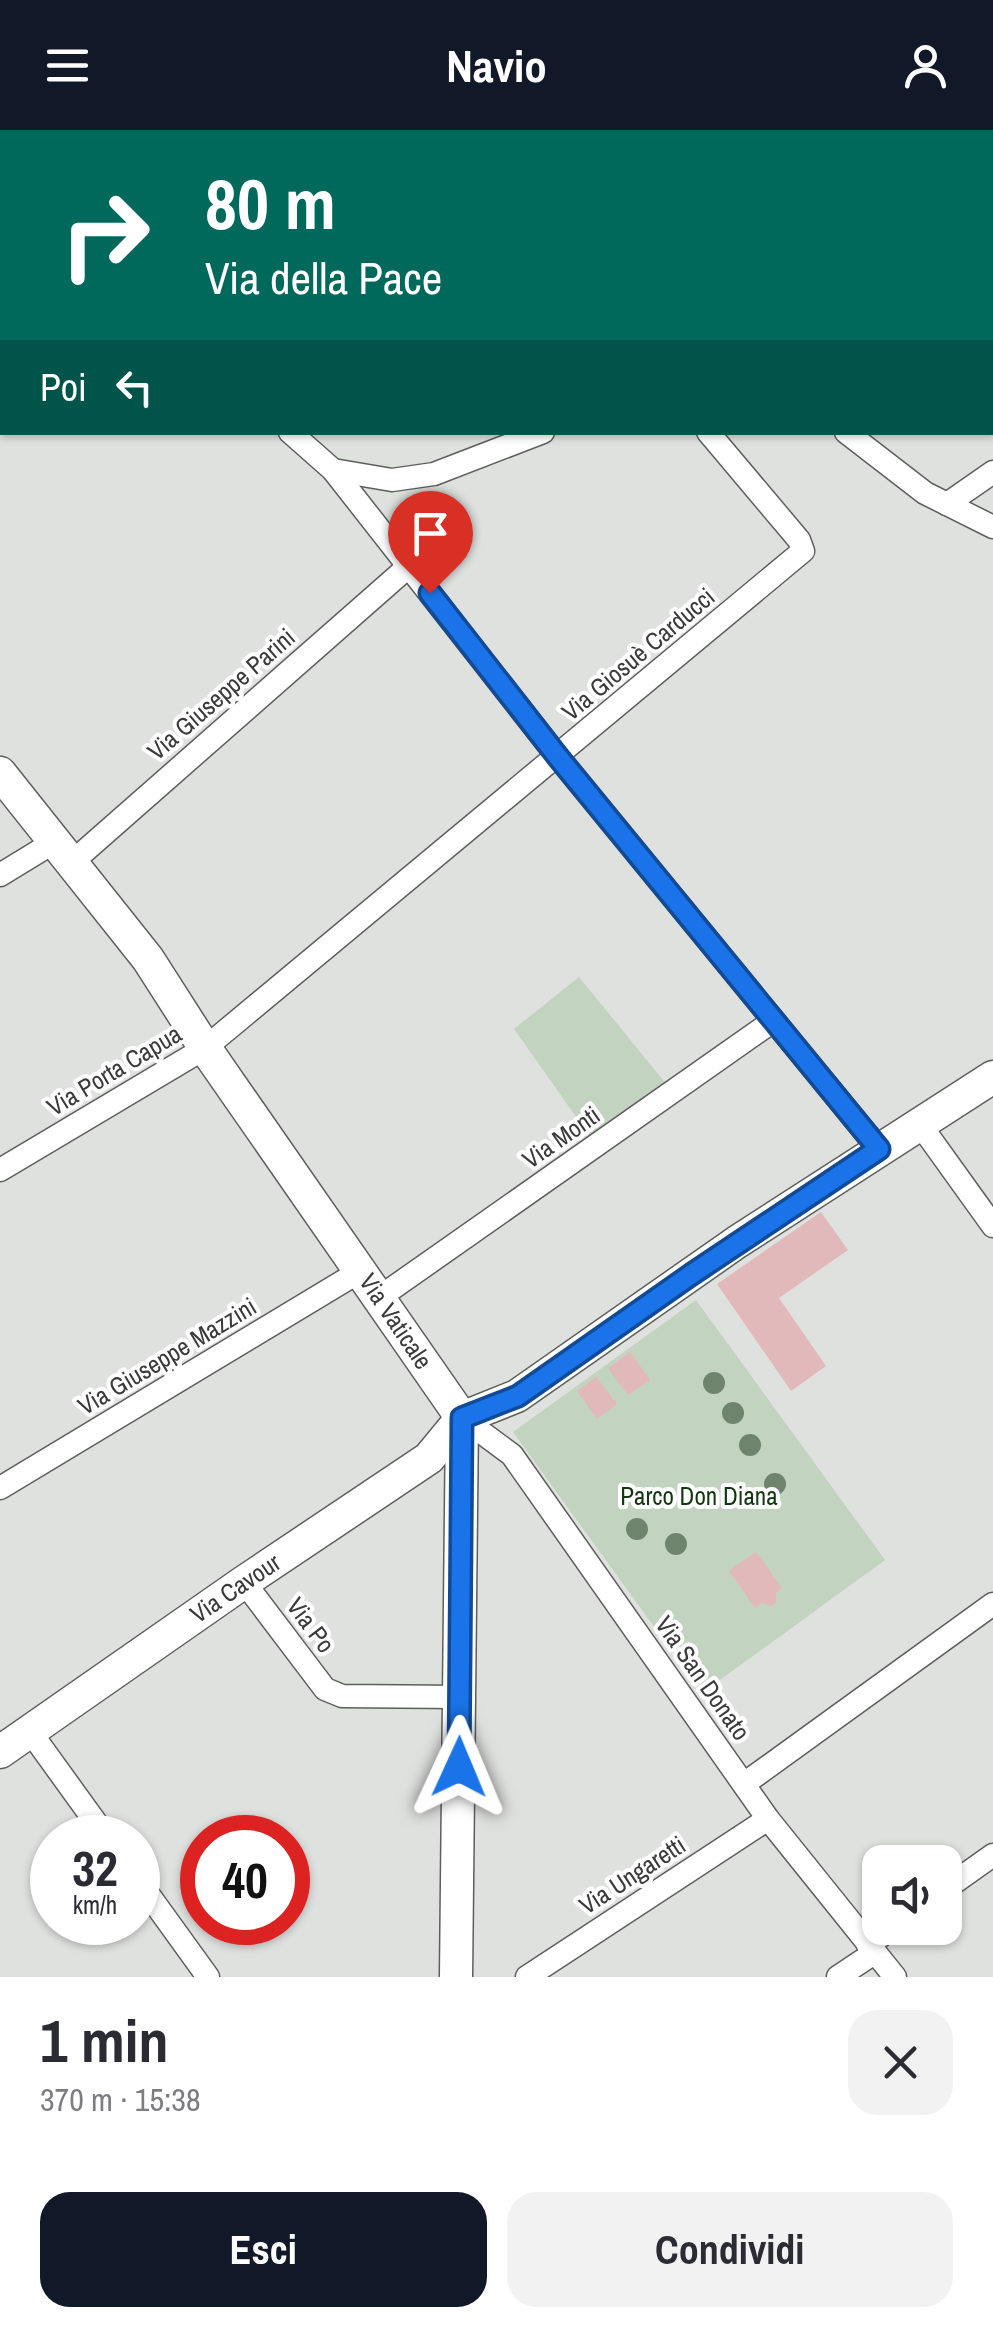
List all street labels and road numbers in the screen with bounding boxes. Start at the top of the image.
street label: Via Giosuè Carducci [554,580,722,728]
street label: Via Giuseppe Parini [140,620,302,768]
street label: Via Porta Capua [40,1016,188,1124]
street label: Via Monti [515,1098,607,1176]
street label: Via Vaticale [352,1266,440,1376]
street label: Via Giuseppe Mazzini [71,1289,263,1423]
street label: Via Cavour [183,1545,287,1631]
street label: Via Po [279,1590,343,1660]
street label: Via San Donato [648,1609,758,1747]
street label: Via Ungaretti [572,1828,692,1922]

